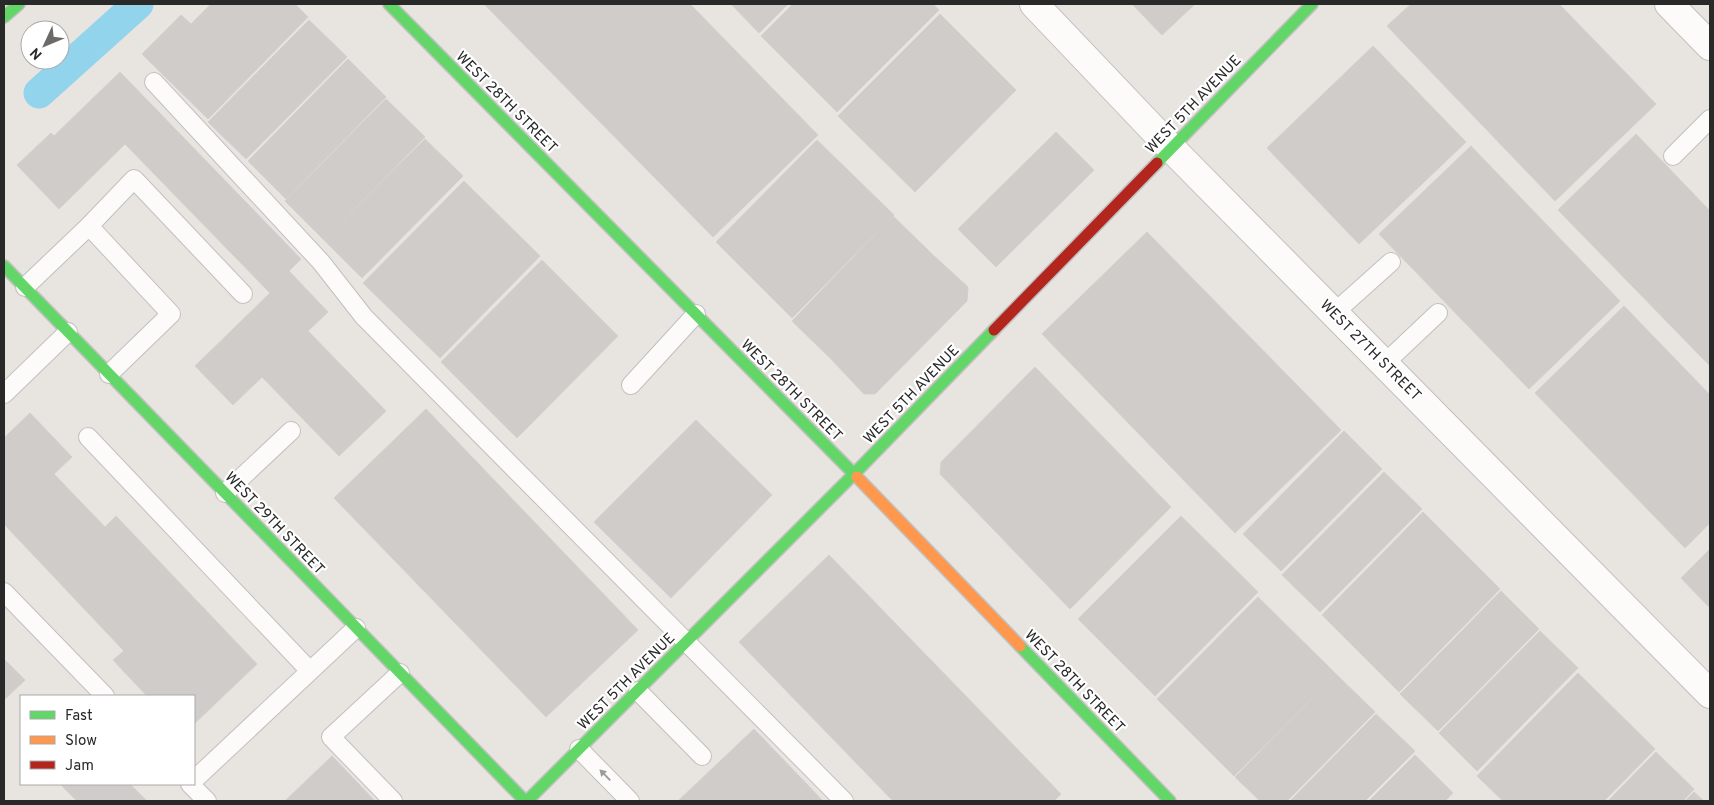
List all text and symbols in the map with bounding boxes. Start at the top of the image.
north arrow [20,20,70,70]
text: N [27,43,46,63]
street label: WEST 28TH STREET [451,48,561,158]
street label: WEST 5TH AVENUE [1142,52,1246,158]
street label: WEST 27TH STREET [1315,296,1425,406]
street label: WEST 28TH STREET [736,336,846,446]
street label: WEST 5TH AVENUE [860,342,964,448]
street label: WEST 29TH STREET [220,469,328,580]
street label: WEST 28TH STREET [1020,626,1128,738]
street label: WEST 5TH AVENUE [574,629,680,735]
legend [20,695,195,785]
text: Fast [65,707,93,726]
text: Slow [65,732,97,751]
text: Jam [65,757,94,776]
one-way arrow [599,769,611,781]

